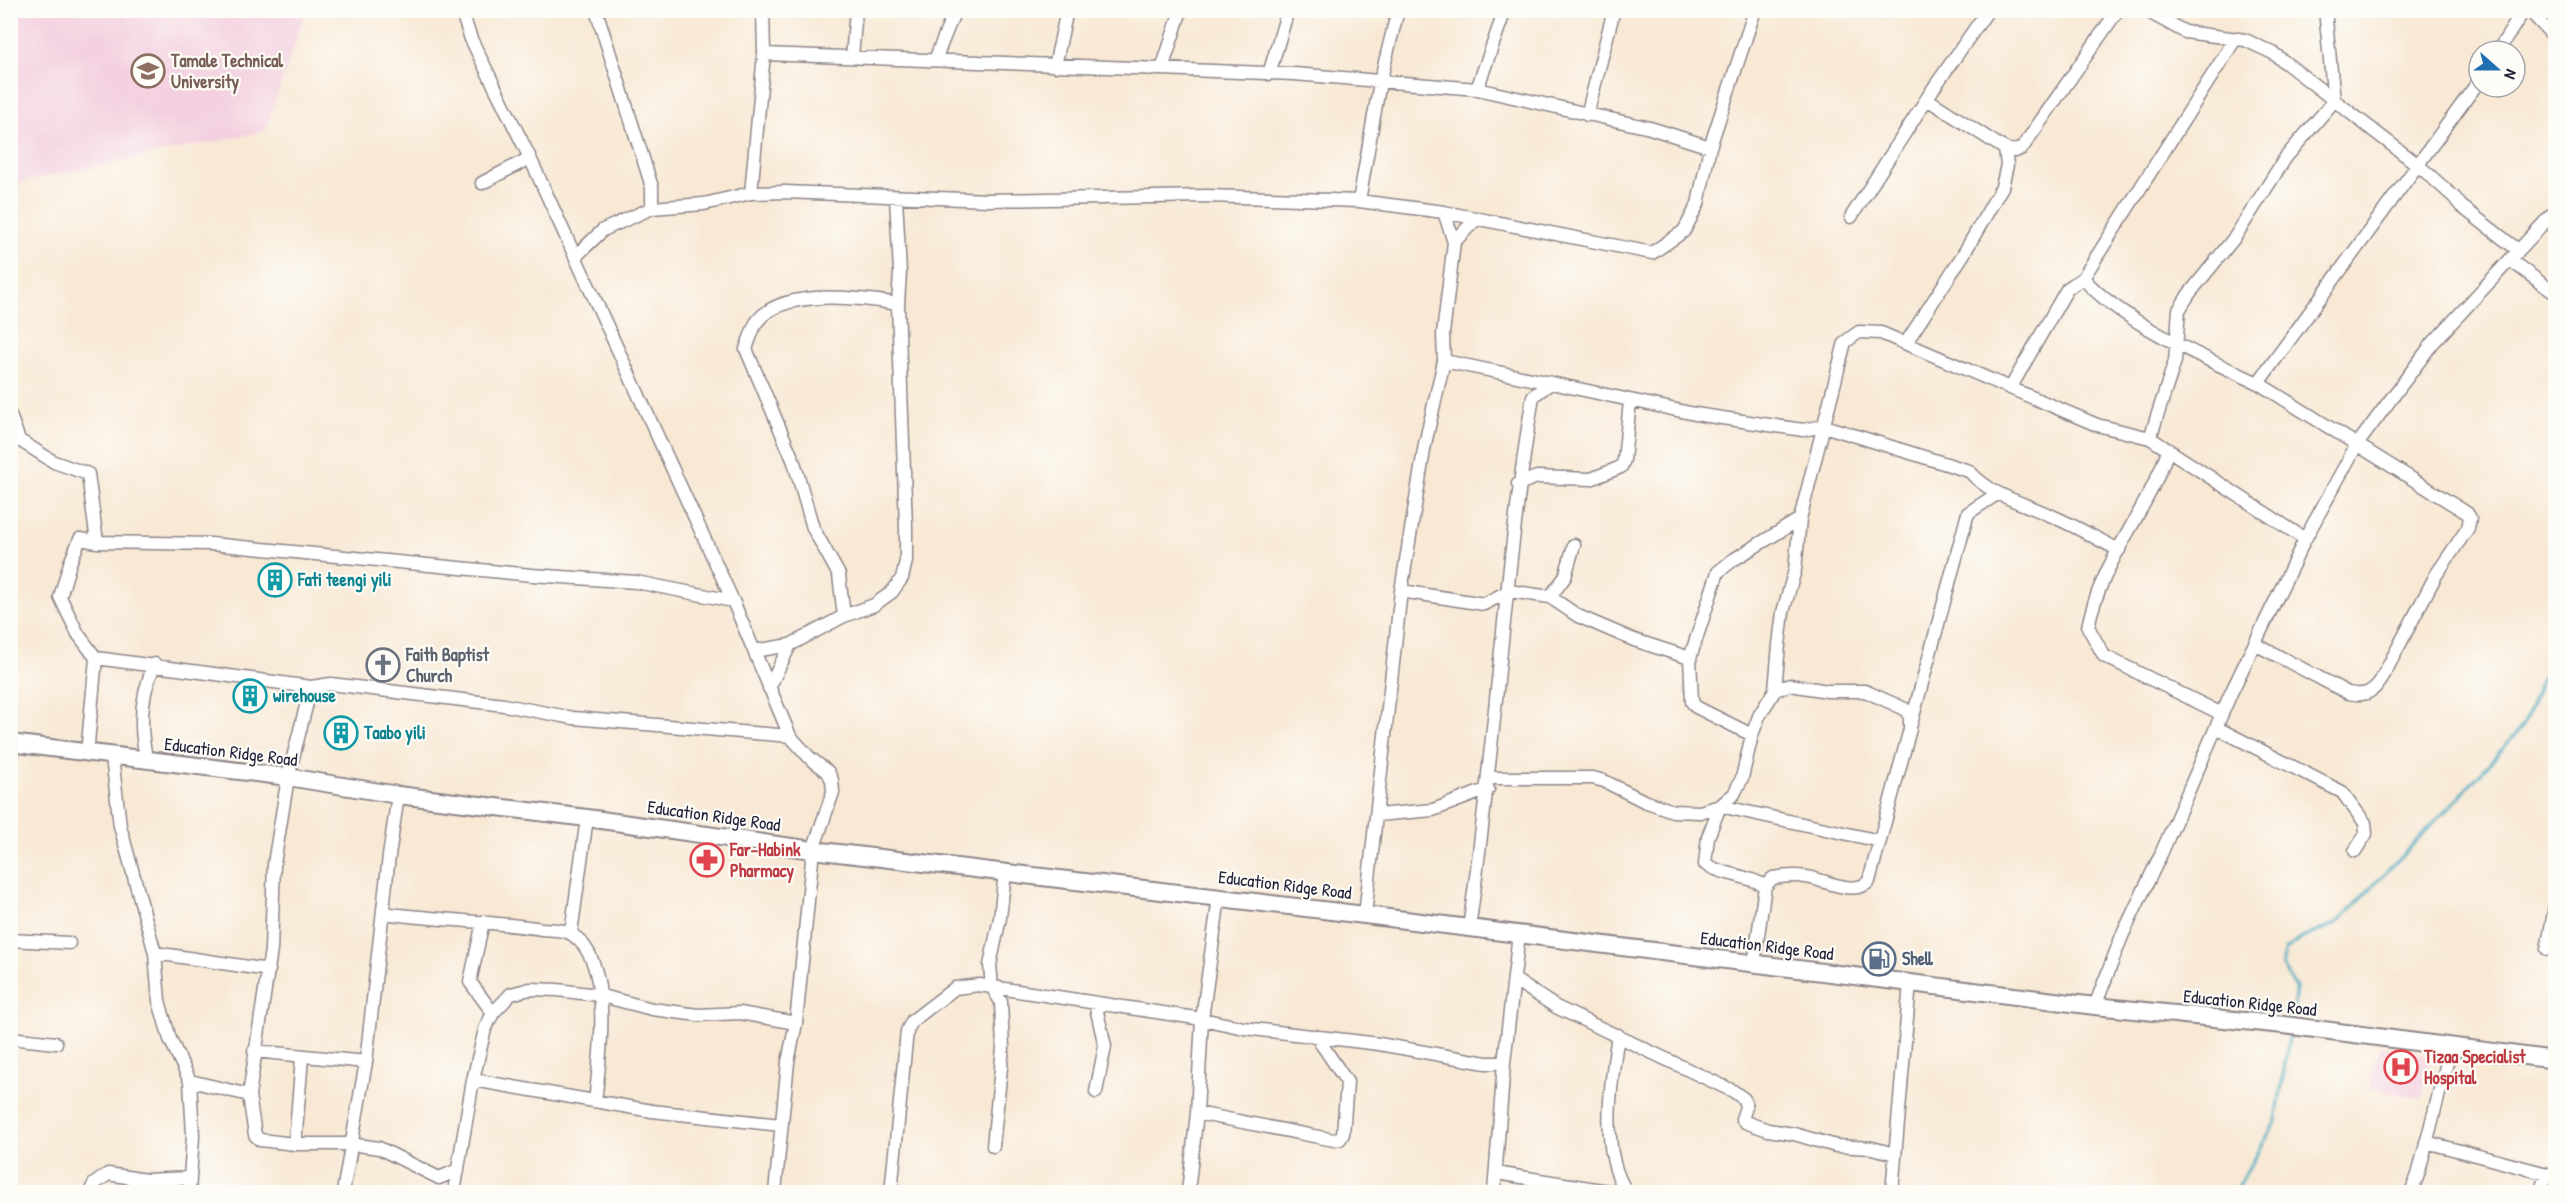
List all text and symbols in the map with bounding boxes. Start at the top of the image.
north arrow [2467,39,2527,99]
place label: Tamale Technical University [170,48,284,95]
school or university icon: Tamale Technical University [130,53,166,89]
text: N [2499,66,2523,83]
building icon: Fati teengi yili [257,562,293,598]
place label: Fati teengi yili [297,567,391,593]
place label: Faith Baptist Church [405,642,490,688]
church icon: Faith Baptist Church [365,647,401,683]
building icon: wirehouse [232,678,268,714]
place label: wirehouse [273,683,336,708]
building icon: Taabo yili [323,715,359,751]
place label: Taabo yili [363,720,426,746]
street label: Education Ridge Road [163,731,299,772]
street label: Education Ridge Road [646,794,782,837]
place label: Far-Habink Pharmacy [729,837,801,884]
pharmacy icon: Far-Habink Pharmacy [689,842,725,878]
street label: Education Ridge Road [1217,864,1353,905]
street label: Education Ridge Road [1699,925,1835,966]
fuel station icon: Shell [1861,941,1897,977]
place label: Shell [1902,946,1934,971]
street label: Education Ridge Road [2182,983,2318,1022]
place label: Tizaa Specialist Hospital [2423,1044,2526,1091]
hospital icon: Tizaa Specialist Hospital [2383,1049,2419,1085]

